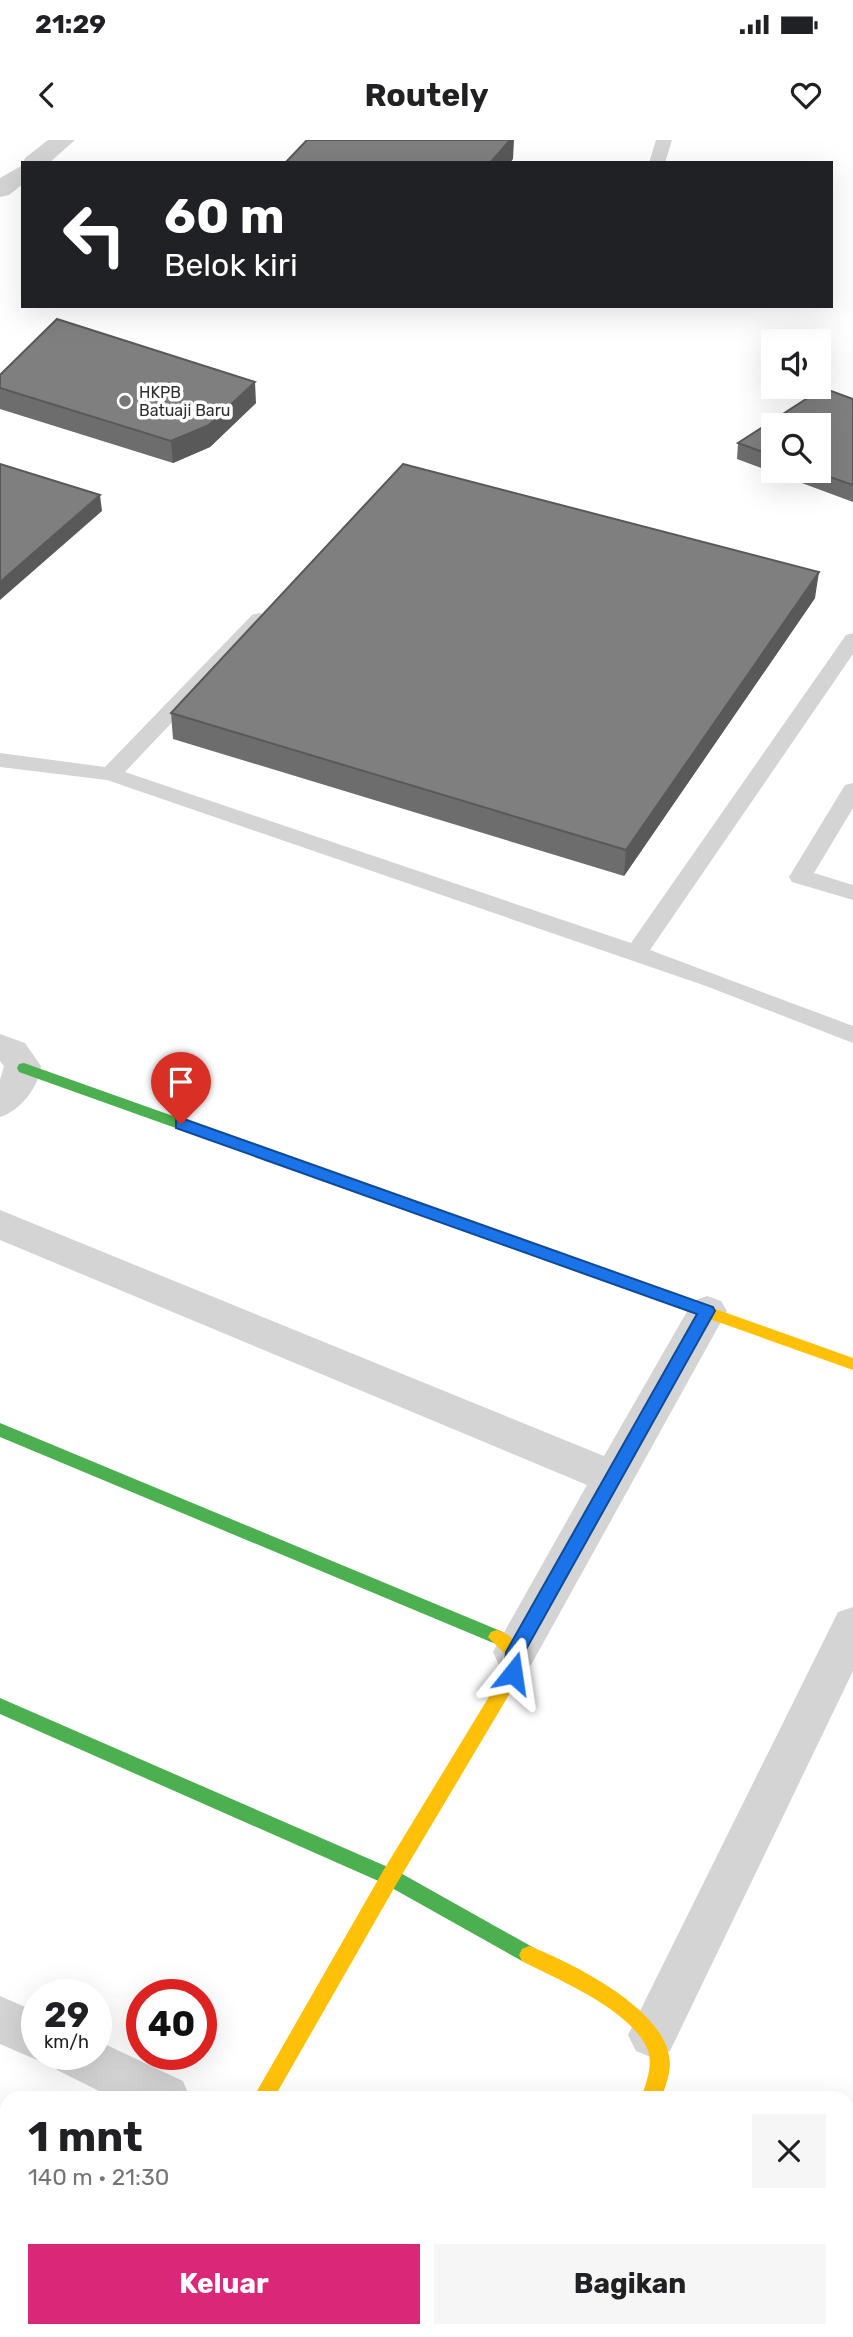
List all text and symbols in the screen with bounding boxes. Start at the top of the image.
text: 21:29 [35,9,106,40]
icon: back [28,76,66,114]
text: Routely [364,76,489,114]
icon: heart [787,76,825,114]
text: 60 m [164,187,285,245]
icon: left [49,189,140,280]
text: Belok kiri [164,246,298,284]
map controls [761,329,831,483]
button: sound [761,329,831,399]
place label: HKPB Batuaji Baru [139,383,230,420]
marker: HKPB Batuaji Baru [117,393,133,409]
button: search [761,413,831,483]
pin [151,1052,211,1124]
icon: arrive [162,1063,200,1101]
position arrow [476,1636,550,1710]
speed limit sign: 40 [126,1979,217,2070]
text: 29 [44,1994,89,2036]
text: km/h [44,2031,89,2053]
text: 1 mnt [28,2112,143,2162]
button: close [752,2114,826,2188]
text: 140 m · 21:30 [28,2163,169,2191]
button: Keluar [28,2244,420,2324]
button: Bagikan [434,2244,826,2324]

